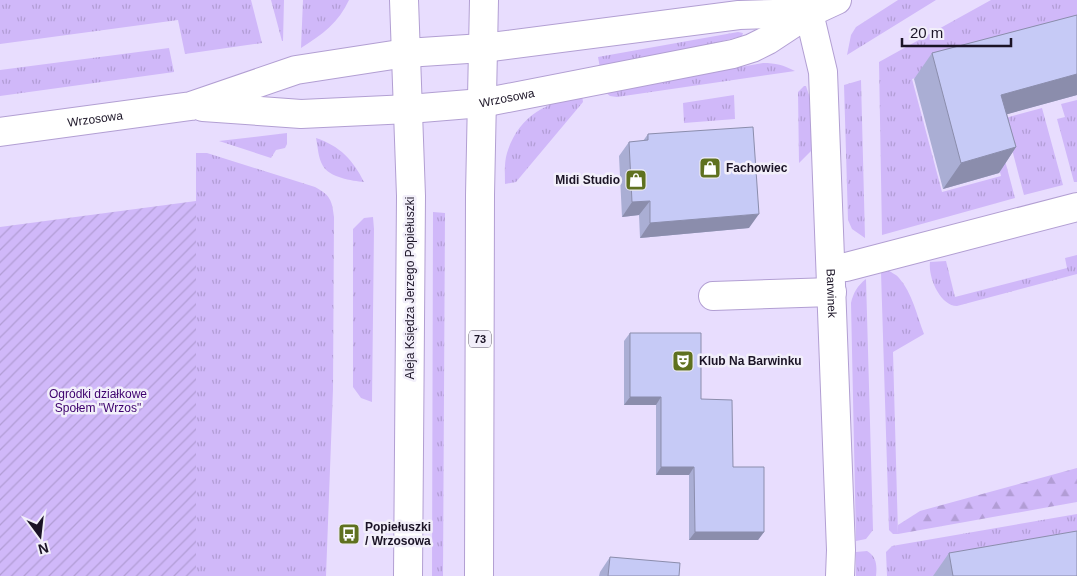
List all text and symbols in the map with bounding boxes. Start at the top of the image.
scale bar [902,15,1011,47]
text: 20 m [910,24,943,41]
street label: Wrzosowa [478,86,536,110]
street label: Wrzosowa [67,108,124,130]
shop icon: Fachowiec [698,156,722,180]
place label: Fachowiec [726,161,788,175]
shop icon: Midi Studio [624,168,648,192]
place label: Midi Studio [555,173,620,187]
street label: Aleja Księdza Jerzego Popiełuszki [403,197,417,379]
street label: Barwinek [823,268,839,319]
road number: 73 [469,330,491,348]
theatre icon: Klub Na Barwinku [671,349,695,373]
place label: Klub Na Barwinku [699,354,802,368]
park label: Ogródki działkowe Społem "Wrzos" [49,387,147,415]
north arrow [15,511,65,561]
place label: Popiełuszki / Wrzosowa [365,520,431,548]
bus stop icon: Popiełuszki / Wrzosowa [337,522,361,546]
text: N [36,540,50,558]

